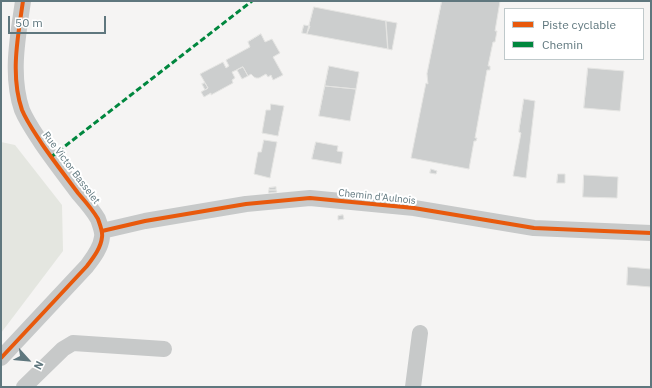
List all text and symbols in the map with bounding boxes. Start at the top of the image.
scale bar [10,8,108,34]
legend [504,8,644,60]
text: 50 m [15,15,43,30]
text: Piste cyclable [542,17,616,32]
text: Chemin [542,37,583,52]
street label: Rue Victor Basselet [40,129,102,207]
street label: Chemin d'Aulnois [338,187,416,207]
north arrow [8,340,48,380]
text: N [31,359,47,372]

